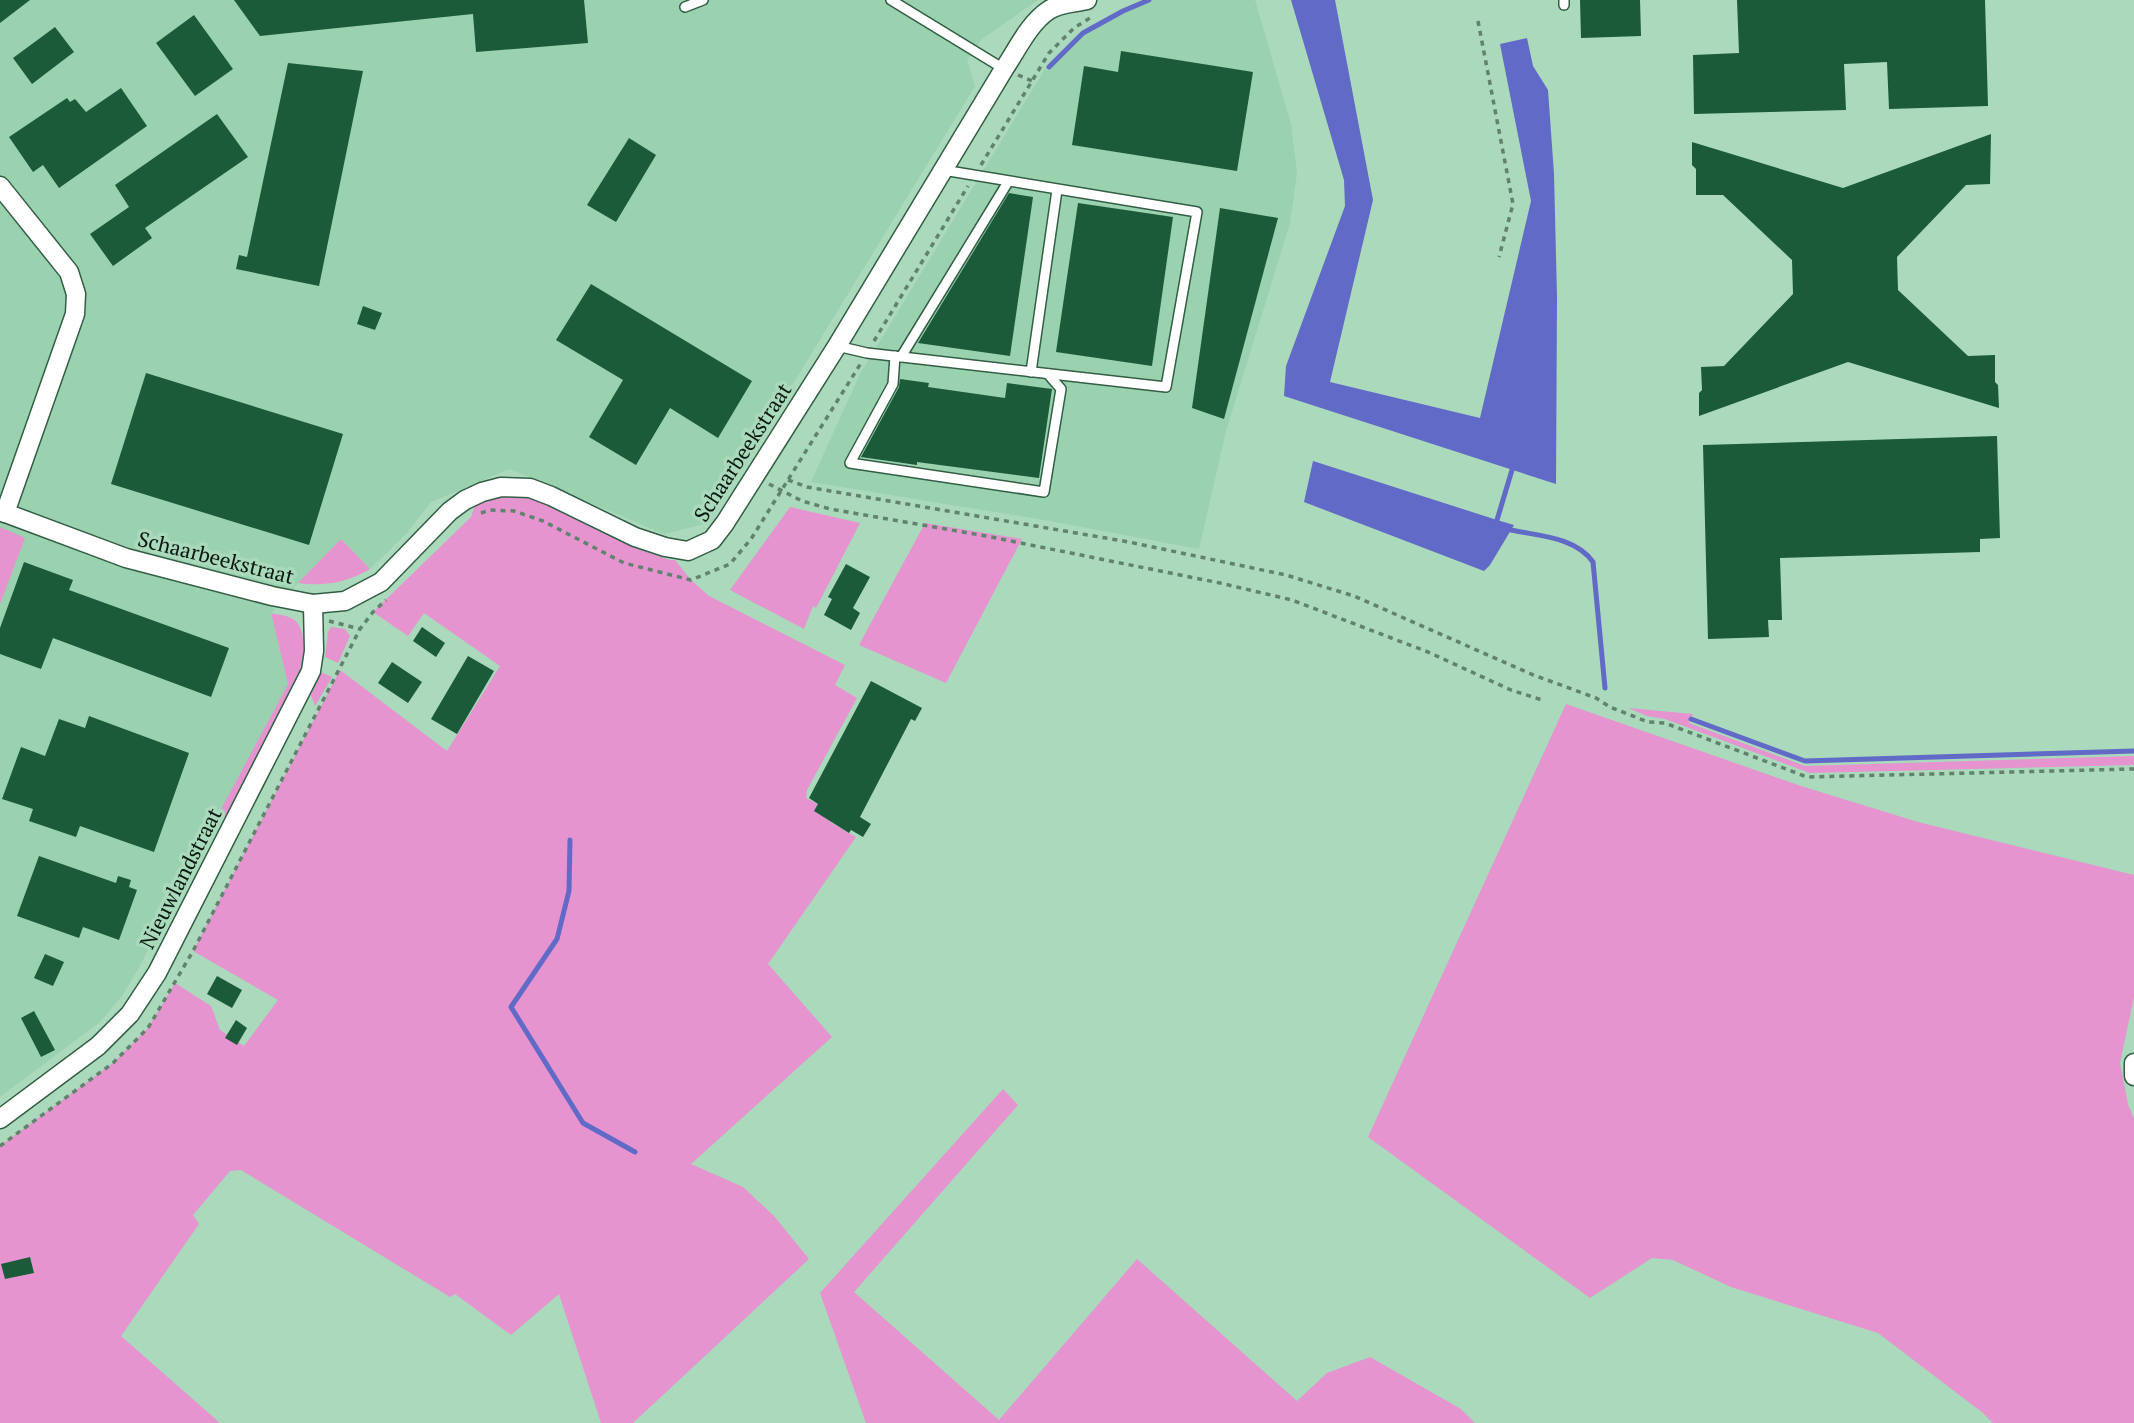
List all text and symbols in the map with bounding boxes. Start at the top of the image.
street label: Schaarbeekstraat [687,377,797,527]
street label: Schaarbeekstraat [135,524,297,590]
street label: Nieuwlandstraat [132,803,228,953]

